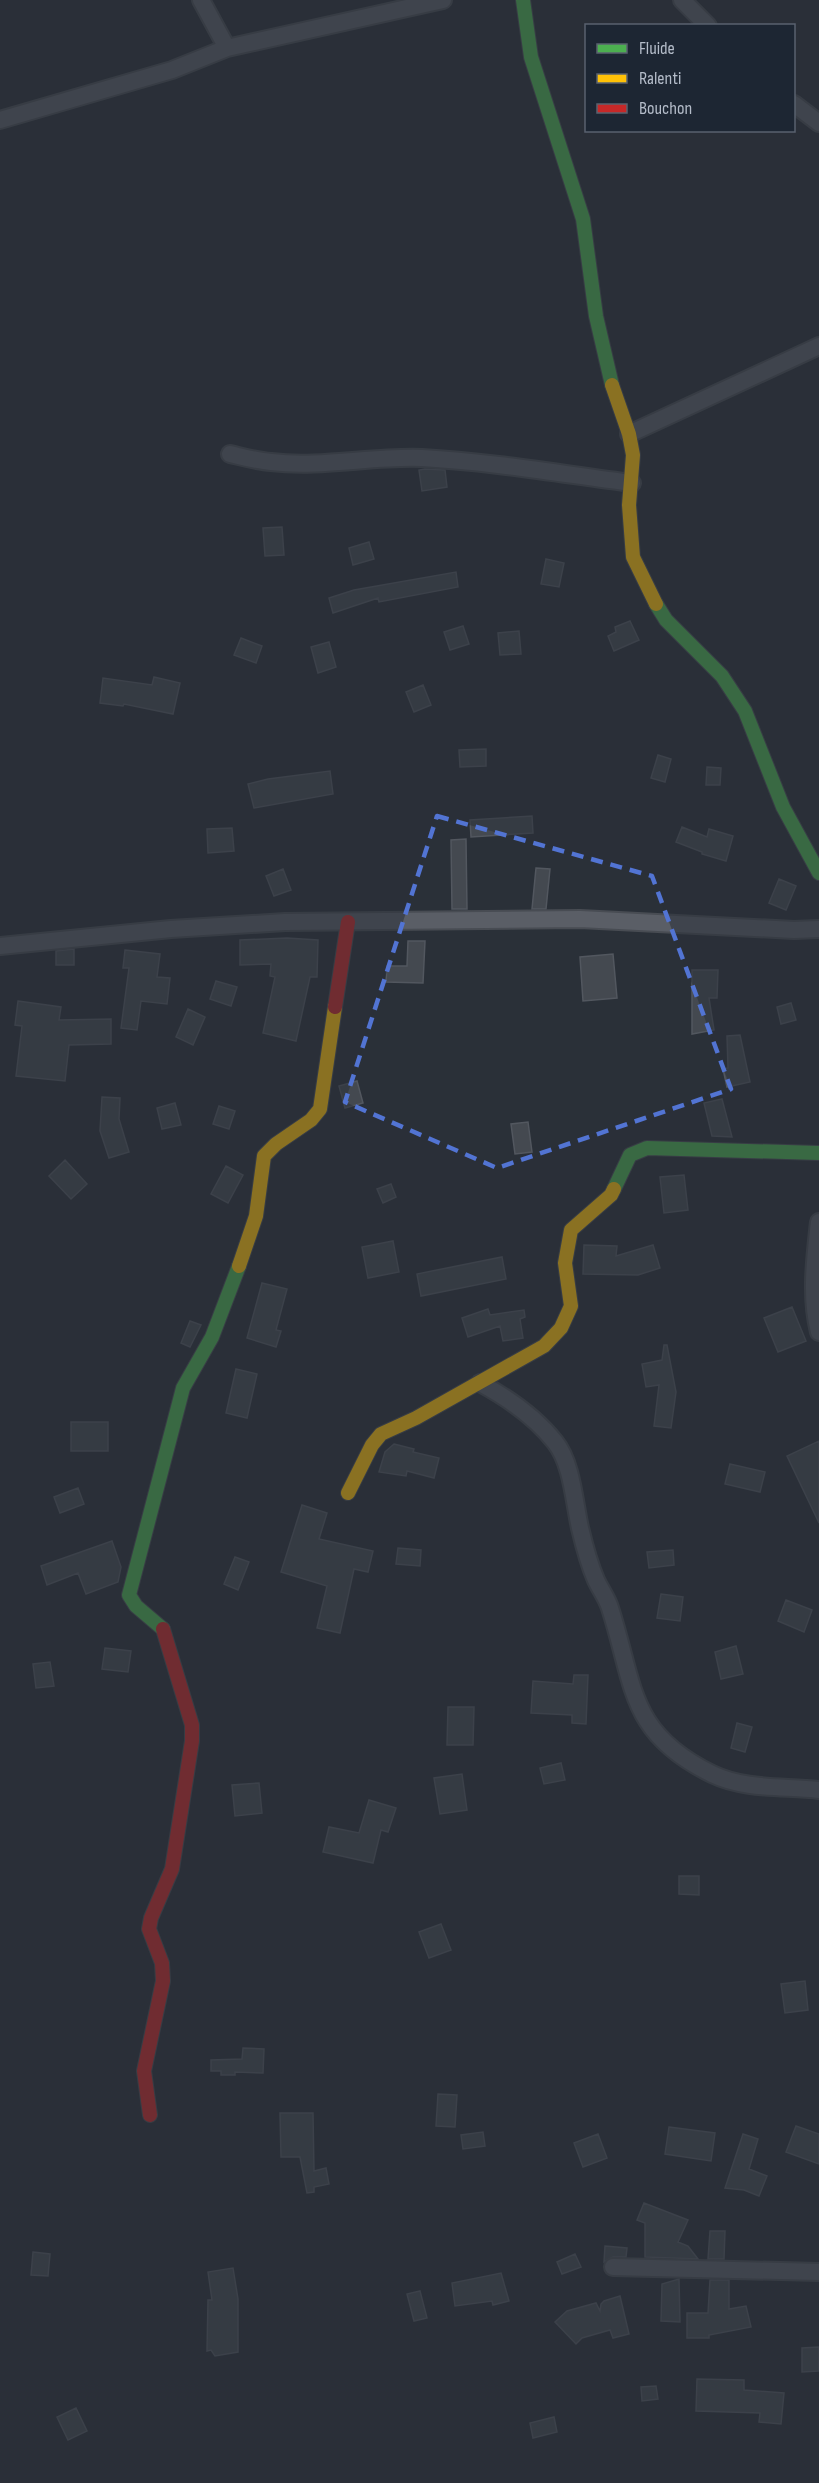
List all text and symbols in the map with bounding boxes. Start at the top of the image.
legend [585,24,795,132]
text: Fluide [639,38,675,59]
text: Ralenti [639,68,681,89]
text: Bouchon [639,98,692,119]

